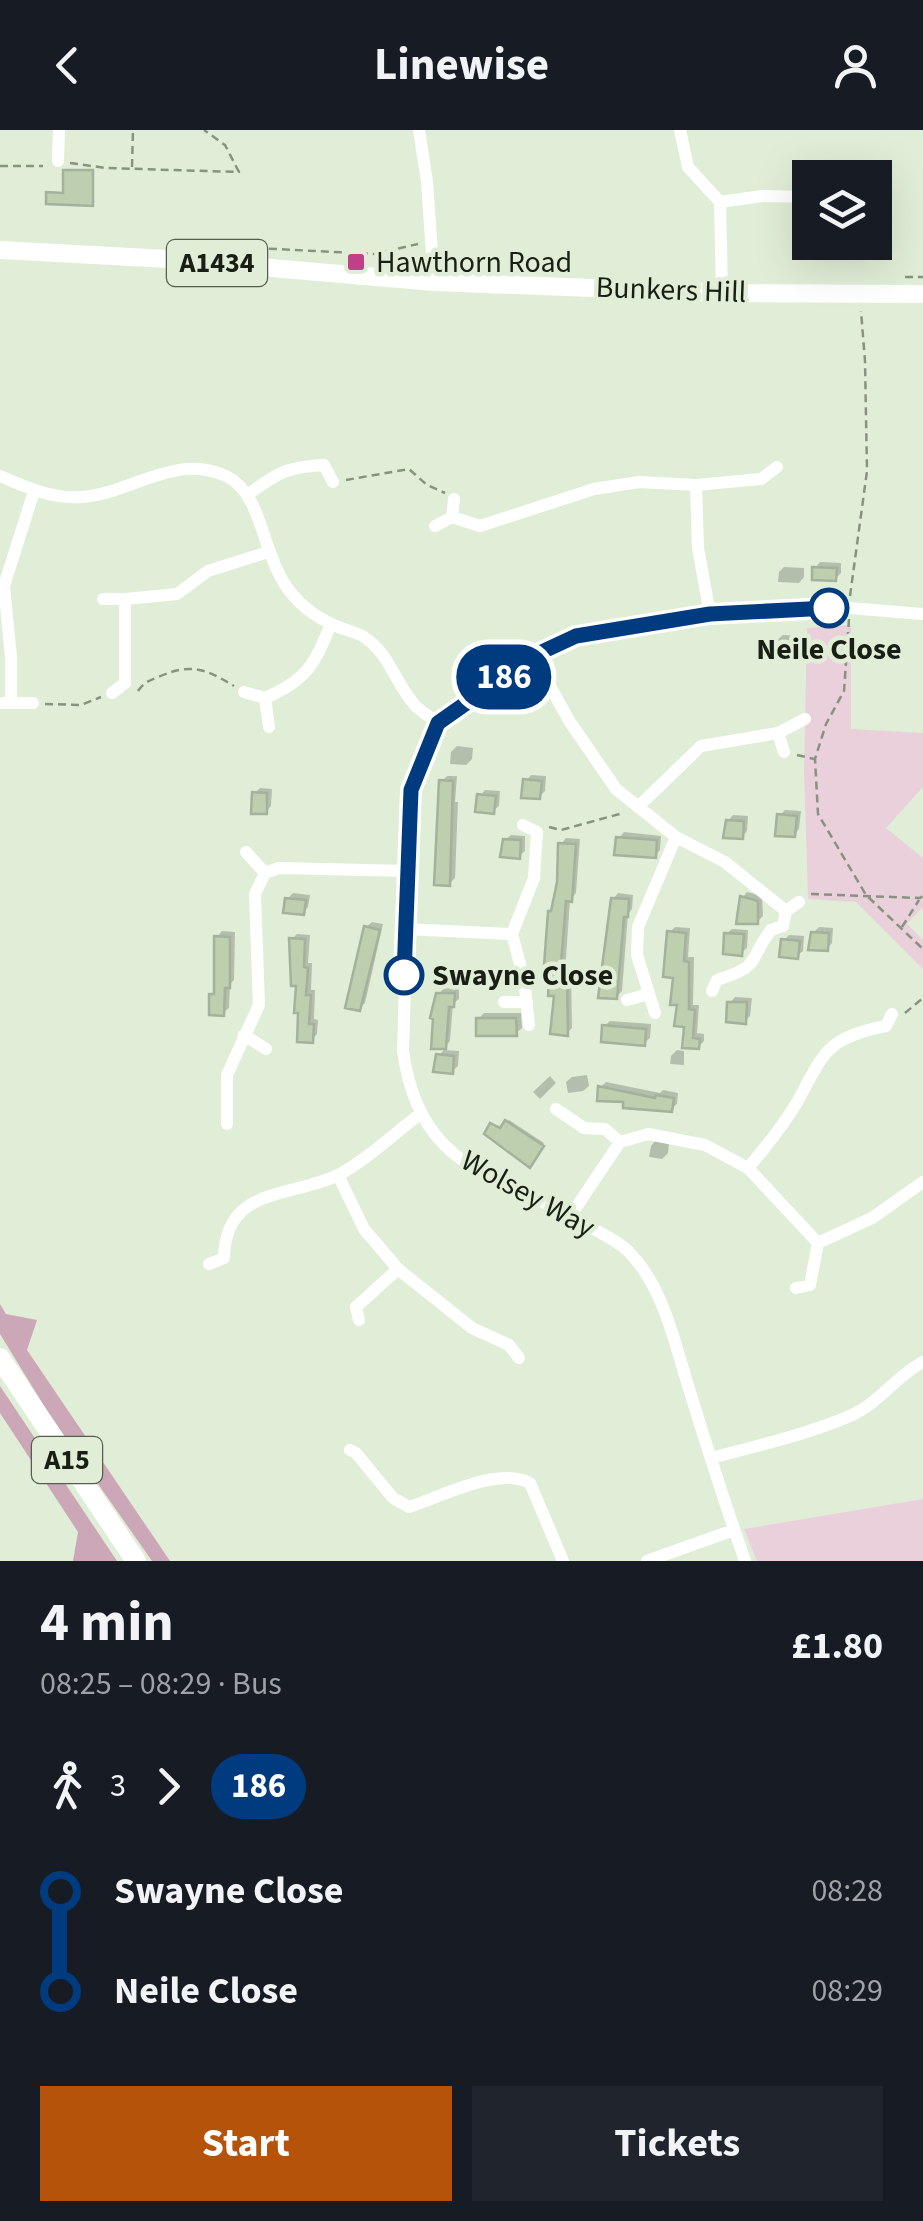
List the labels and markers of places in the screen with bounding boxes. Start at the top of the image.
place label: Hawthorn Road [376,241,572,284]
marker: Hawthorn Road [345,251,367,273]
marker: Neile Close [810,589,848,627]
place label: Neile Close [756,628,902,671]
place label: Swayne Close [432,954,613,997]
marker: Swayne Close [385,956,423,994]

